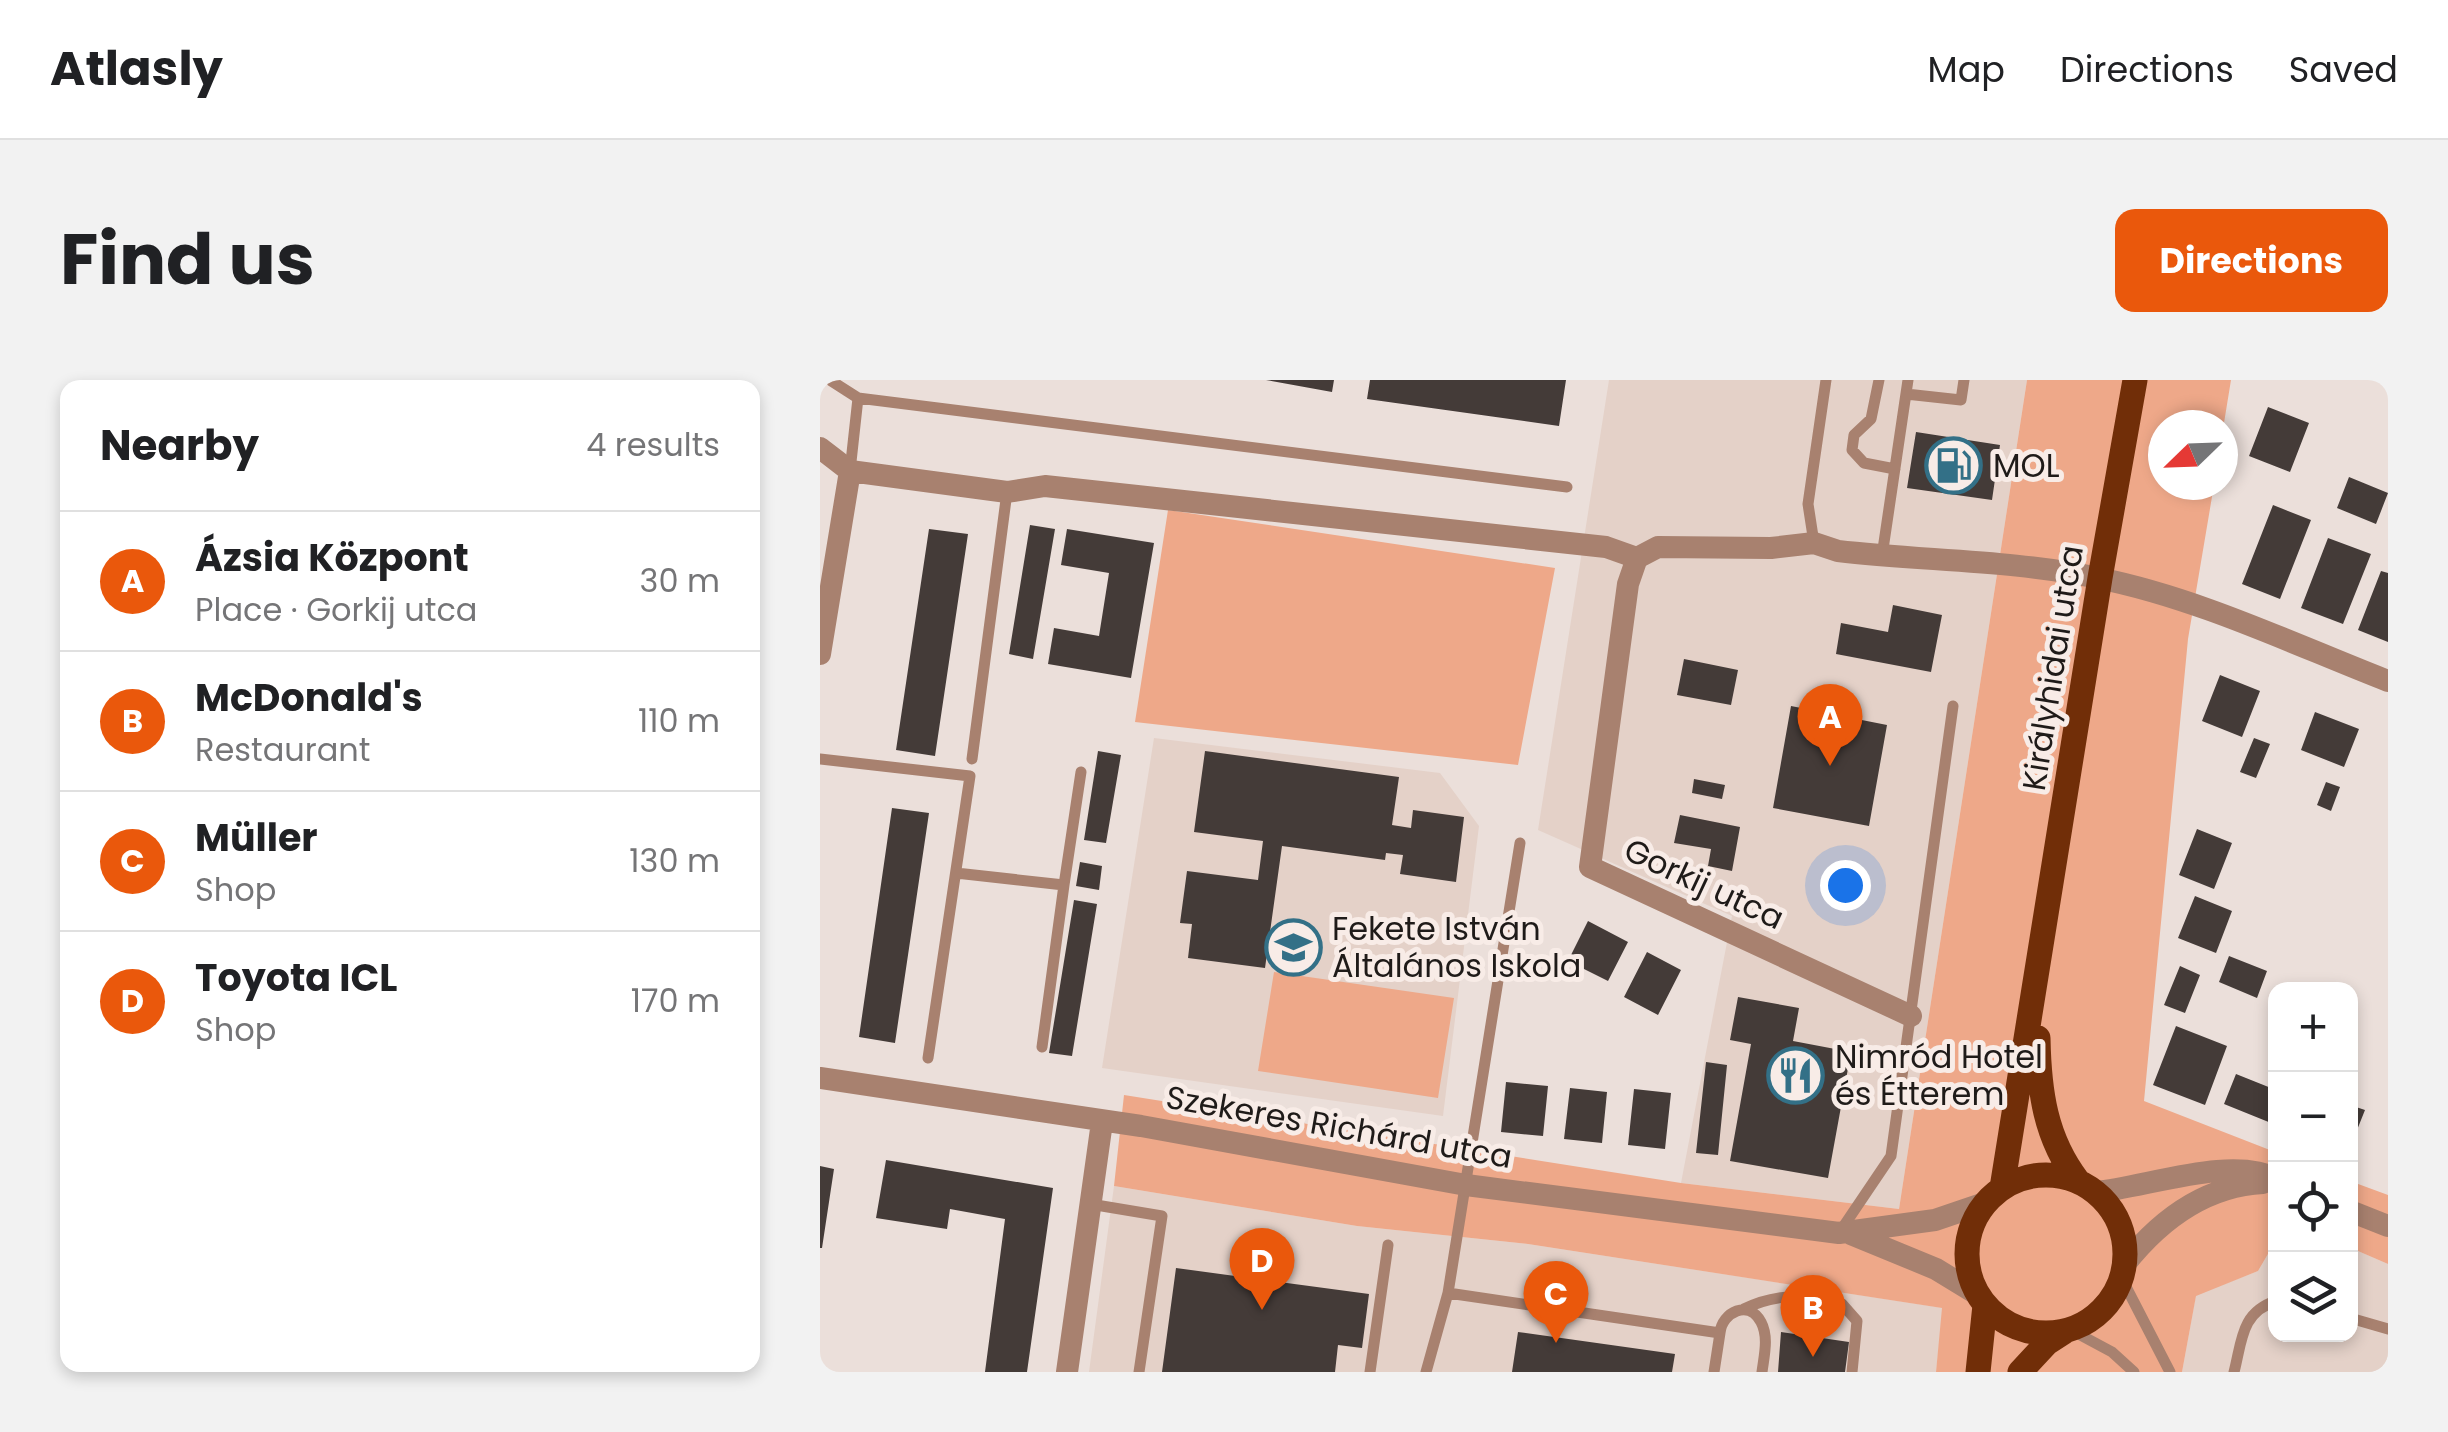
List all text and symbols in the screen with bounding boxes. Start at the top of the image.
text: Atlasly [50,35,223,102]
text: Map [1928,45,2005,94]
text: Directions [2060,45,2234,94]
text: Saved [2289,45,2398,94]
button: Directions [2115,209,2388,312]
text: Find us [60,210,315,309]
north arrow [2148,410,2238,500]
text: Nearby [100,416,259,475]
text: 4 results [586,422,720,467]
fuel station icon: MOL [1924,436,1984,496]
place label: MOL [1993,443,2060,488]
text: Ázsia Központ [195,531,469,584]
street label: Királyhidai utca [2011,542,2094,794]
text: A [121,558,144,603]
text: 30 m [640,558,720,603]
text: Place · Gorkij utca [195,587,478,632]
text: McDonald's [195,671,423,724]
pin: A [1798,684,1862,766]
text: B [122,698,143,743]
text: 110 m [638,698,720,743]
text: Restaurant [195,727,370,772]
text: Müller [195,811,318,864]
street label: Gorkij utca [1617,827,1791,940]
text: C [120,838,145,883]
text: 130 m [629,838,720,883]
your location [1820,860,1871,911]
text: Shop [195,867,276,912]
place label: Fekete István Általános Iskola [1332,906,1581,988]
school or university icon: Fekete István Általános Iskola [1263,917,1323,977]
text: Toyota ICL [195,951,397,1004]
text: D [121,978,144,1023]
text: 170 m [631,978,720,1023]
map controls [2268,982,2358,1342]
button: + [2268,982,2358,1072]
text: Shop [195,1007,276,1052]
place label: Nimród Hotel és Étterem [1835,1034,2043,1116]
restaurant icon: Nimród Hotel és Étterem [1766,1045,1826,1105]
button: − [2268,1072,2358,1162]
street label: Szekeres Richárd utca [1162,1074,1516,1179]
button: locate [2268,1162,2358,1252]
pin: D [1230,1228,1294,1310]
button: layers [2268,1252,2358,1342]
pin: C [1524,1260,1588,1343]
pin: B [1780,1274,1846,1357]

